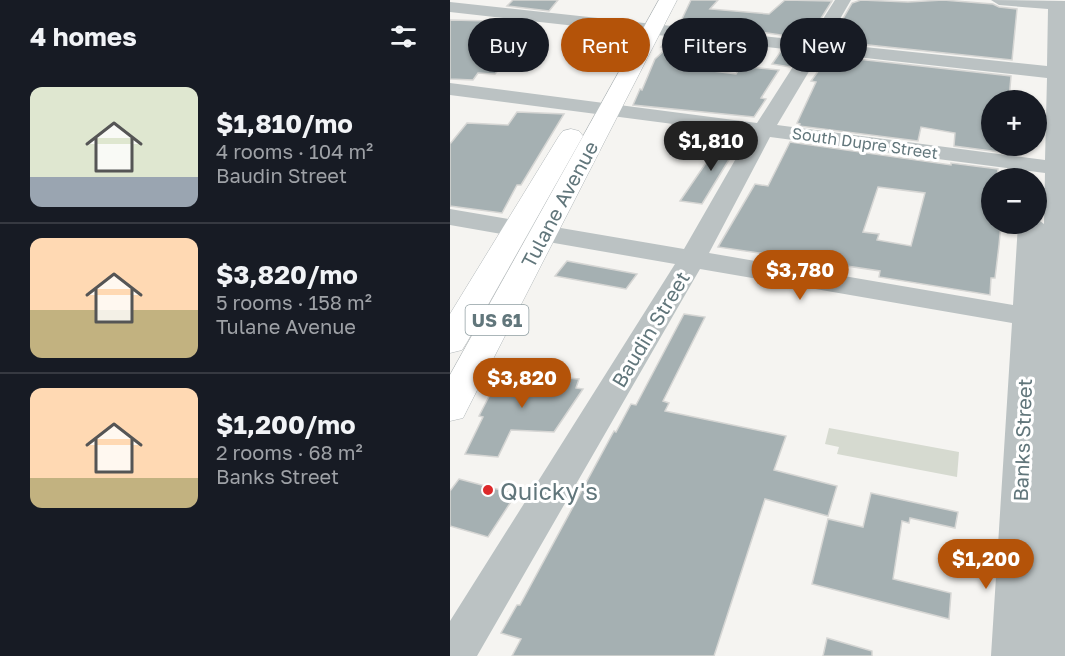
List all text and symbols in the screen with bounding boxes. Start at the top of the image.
chip: Buy [468,18,549,72]
chip: Rent [561,18,650,72]
chip: Filters [662,18,768,72]
chip: New [780,18,867,72]
icon: filters [387,20,420,53]
text: 4 homes [30,21,137,52]
map controls [981,90,1047,234]
button: + [981,90,1047,156]
text: $1,810/mo [216,108,353,139]
icon: home [78,111,150,183]
pin: $1,810 [662,121,760,172]
street label: South Dupre Street [791,123,939,163]
text: $1,810 [678,128,744,152]
street label: Tulane Avenue [516,137,602,271]
text: 4 rooms · 104 m² [216,139,373,163]
text: Baudin Street [216,163,347,187]
button: − [981,168,1047,234]
pin: $3,780 [751,250,849,301]
text: $3,780 [766,257,834,281]
text: $3,820/mo [216,259,358,290]
icon: home [78,262,150,334]
street label: Baudin Street [606,267,694,391]
text: 5 rooms · 158 m² [216,290,372,314]
road number: US 61 [465,305,528,335]
text: Tulane Avenue [216,314,356,338]
pin: $3,820 [473,358,571,409]
text: $3,820 [487,365,557,389]
street label: Banks Street [1008,378,1036,502]
text: $1,200/mo [216,409,356,440]
icon: home [78,412,150,484]
text: 2 rooms · 68 m² [216,440,363,464]
text: Banks Street [216,464,339,488]
place label: Quicky's [500,476,598,505]
marker: Quicky's [481,483,495,497]
pin: $1,200 [937,539,1035,590]
text: $1,200 [952,546,1020,570]

